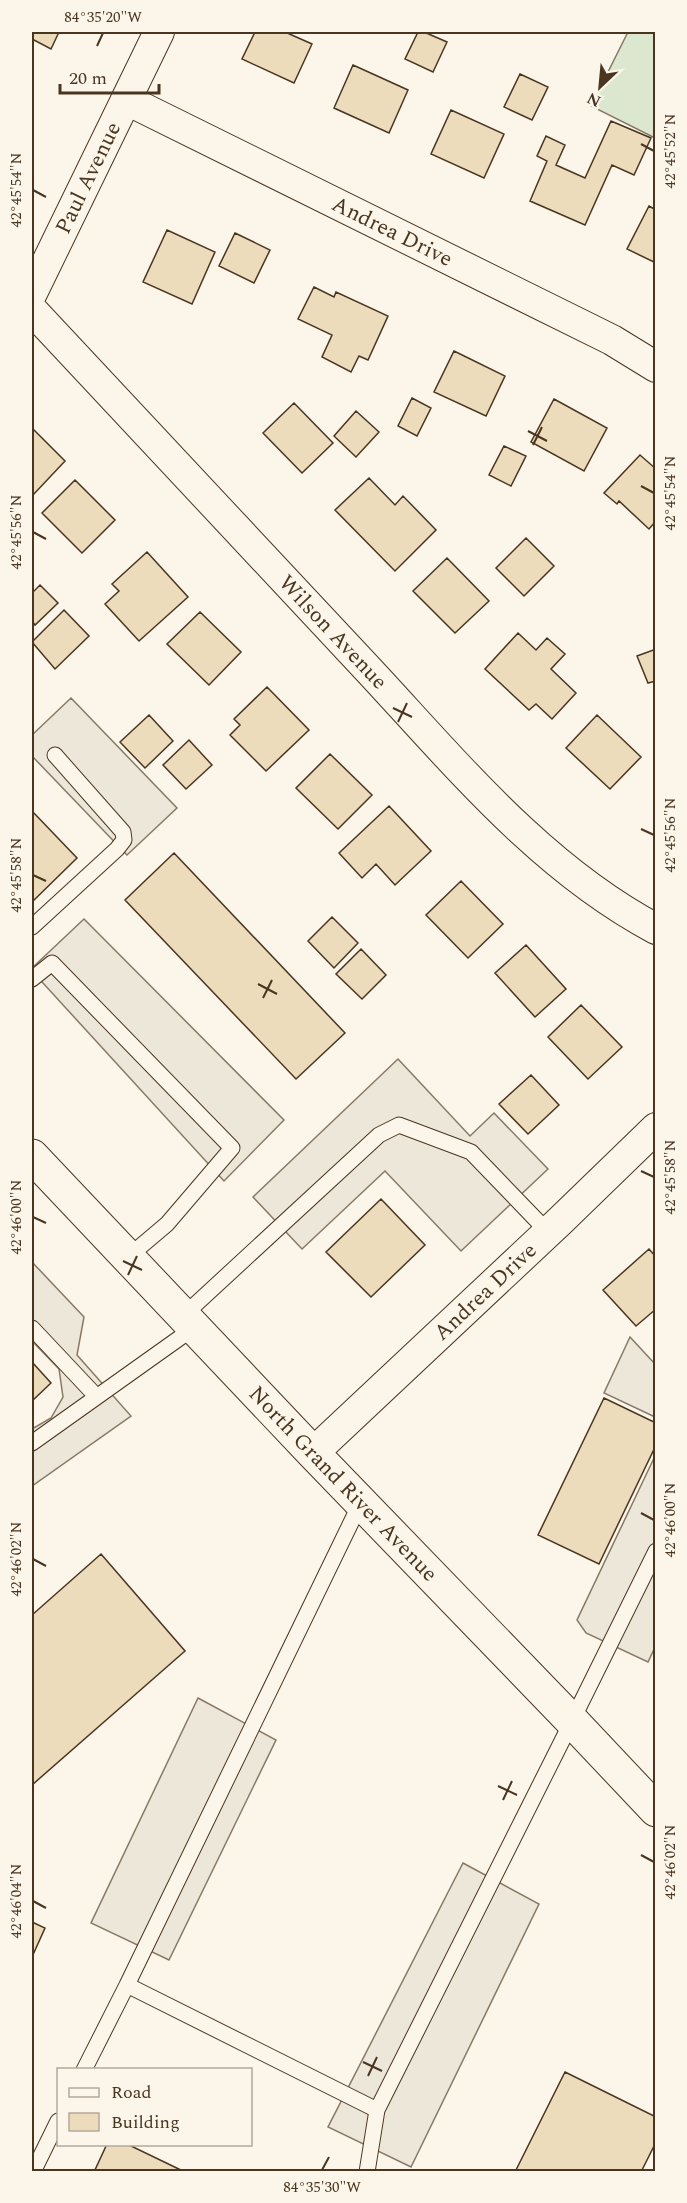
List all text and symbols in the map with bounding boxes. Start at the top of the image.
text: 84°35'20"W [64,6,142,29]
scale bar [60,57,159,95]
north arrow [570,57,630,117]
text: 20 m [69,65,107,92]
text: N [583,86,605,113]
text: 42°45'52"N [659,113,682,189]
street label: Paul Avenue [47,116,129,240]
text: 42°45'54"N [5,152,28,228]
street label: Andrea Drive [326,187,458,275]
text: 42°45'54"N [659,455,682,531]
text: 42°45'56"N [5,494,28,570]
street label: Wilson Avenue [271,567,395,697]
text: 42°45'56"N [659,797,682,873]
text: 42°45'58"N [5,837,28,913]
text: 42°45'58"N [659,1139,682,1215]
text: 42°46'00"N [5,1179,28,1255]
street label: Andrea Drive [426,1234,544,1348]
street label: North Grand River Avenue [241,1378,446,1589]
text: 42°46'00"N [659,1482,682,1558]
text: 42°46'02"N [5,1521,28,1597]
text: 42°46'02"N [659,1824,682,1900]
text: 42°46'04"N [5,1863,28,1939]
legend [57,2068,252,2146]
text: Road [111,2079,152,2106]
text: Building [111,2109,180,2136]
text: 84°35'30"W [283,2176,361,2199]

